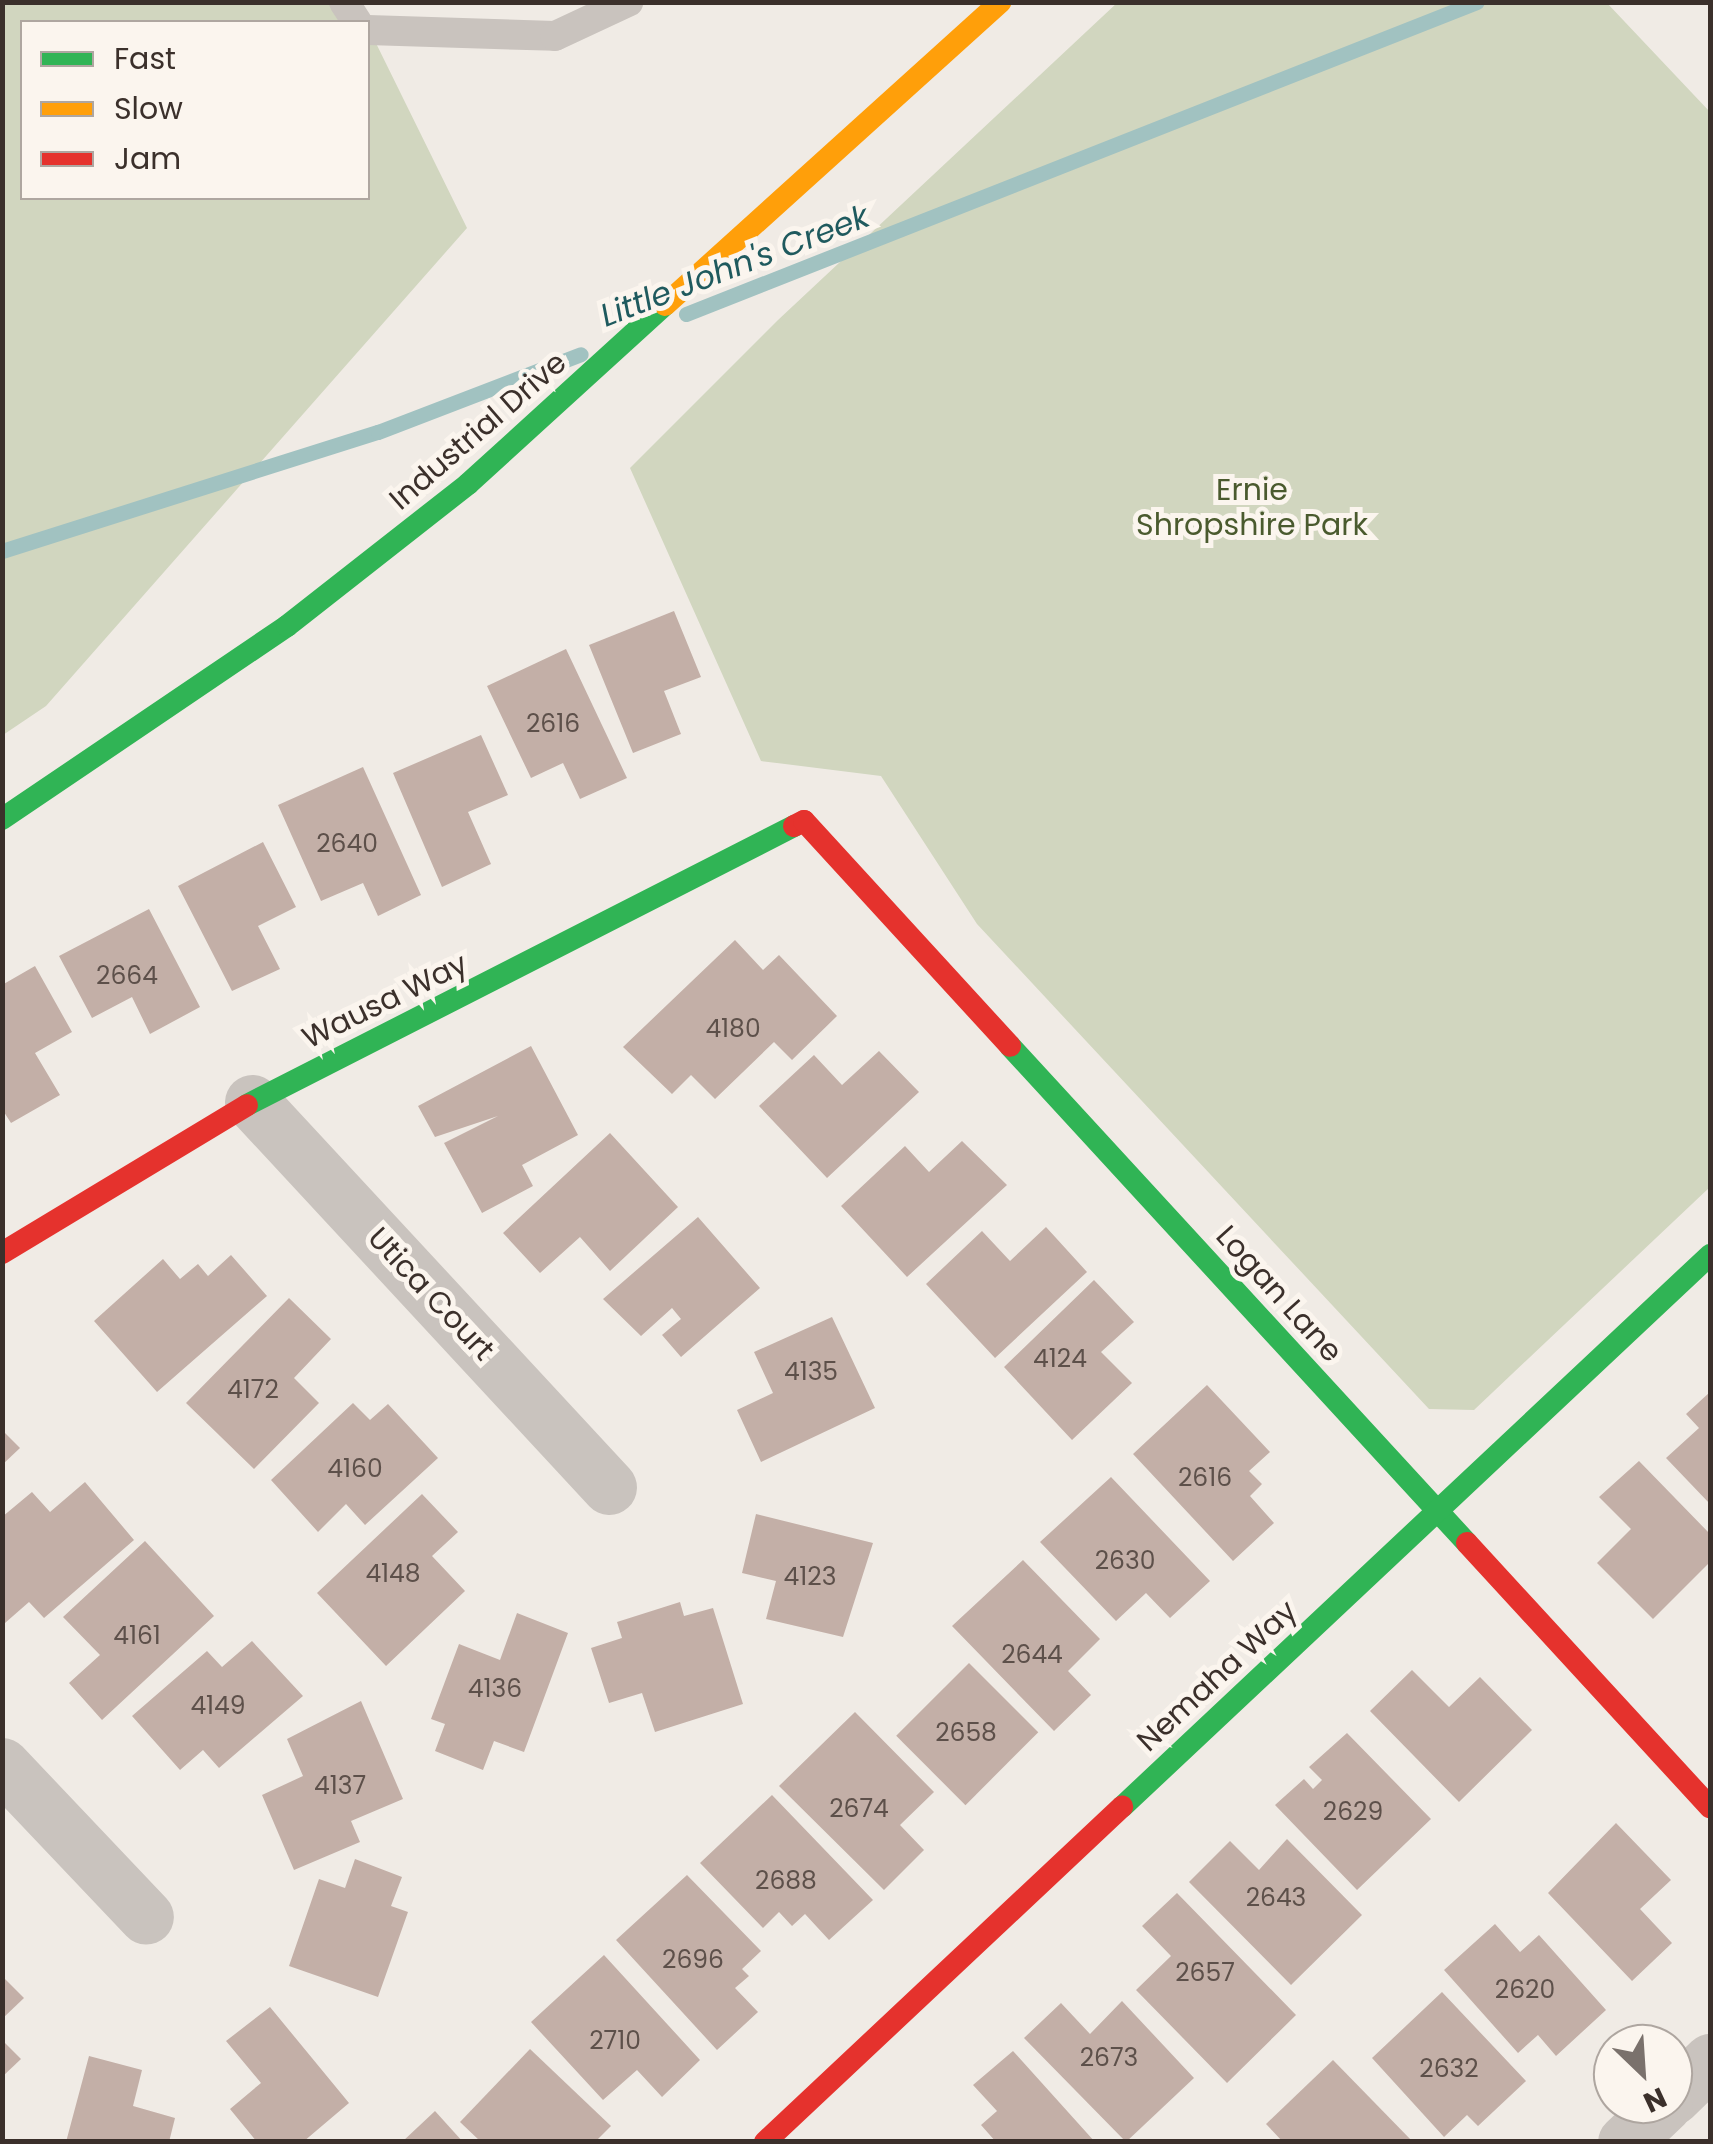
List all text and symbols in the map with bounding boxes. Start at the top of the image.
legend [20,20,370,200]
text: Fast [114,37,176,80]
text: Slow [114,87,183,130]
text: Jam [114,137,181,180]
water label: Little John's Creek [595,197,875,335]
street label: Industrial Drive [382,345,574,517]
park label: Ernie Shropshire Park [1136,472,1368,542]
house number: 2616 [526,709,580,739]
house number: 2640 [316,829,378,859]
street label: Wausa Way [297,946,473,1056]
house number: 2664 [96,961,158,991]
house number: 4180 [705,1014,761,1044]
street label: Logan Lane [1208,1218,1350,1370]
street label: Utica Court [360,1220,502,1368]
house number: 4124 [1033,1344,1087,1374]
house number: 4135 [784,1357,838,1387]
house number: 4172 [227,1375,279,1405]
house number: 4160 [327,1454,383,1484]
house number: 2616 [1178,1463,1232,1493]
house number: 2630 [1095,1546,1155,1576]
house number: 4148 [365,1559,421,1589]
house number: 4123 [784,1562,836,1592]
street label: Nemaha Way [1130,1593,1304,1759]
house number: 4161 [113,1621,161,1651]
house number: 2644 [1001,1640,1063,1670]
house number: 4136 [468,1674,522,1704]
house number: 4149 [190,1691,246,1721]
house number: 2658 [935,1718,997,1748]
house number: 4137 [314,1771,366,1801]
house number: 2674 [829,1794,889,1824]
house number: 2629 [1323,1797,1383,1827]
house number: 2688 [755,1866,817,1896]
house number: 2643 [1246,1883,1306,1913]
house number: 2696 [662,1945,724,1975]
house number: 2657 [1175,1958,1235,1988]
house number: 2620 [1495,1975,1555,2005]
north arrow [1593,2024,1693,2124]
house number: 2710 [589,2026,641,2056]
house number: 2673 [1080,2043,1138,2073]
house number: 2632 [1419,2054,1479,2084]
text: N [1637,2078,1673,2122]

